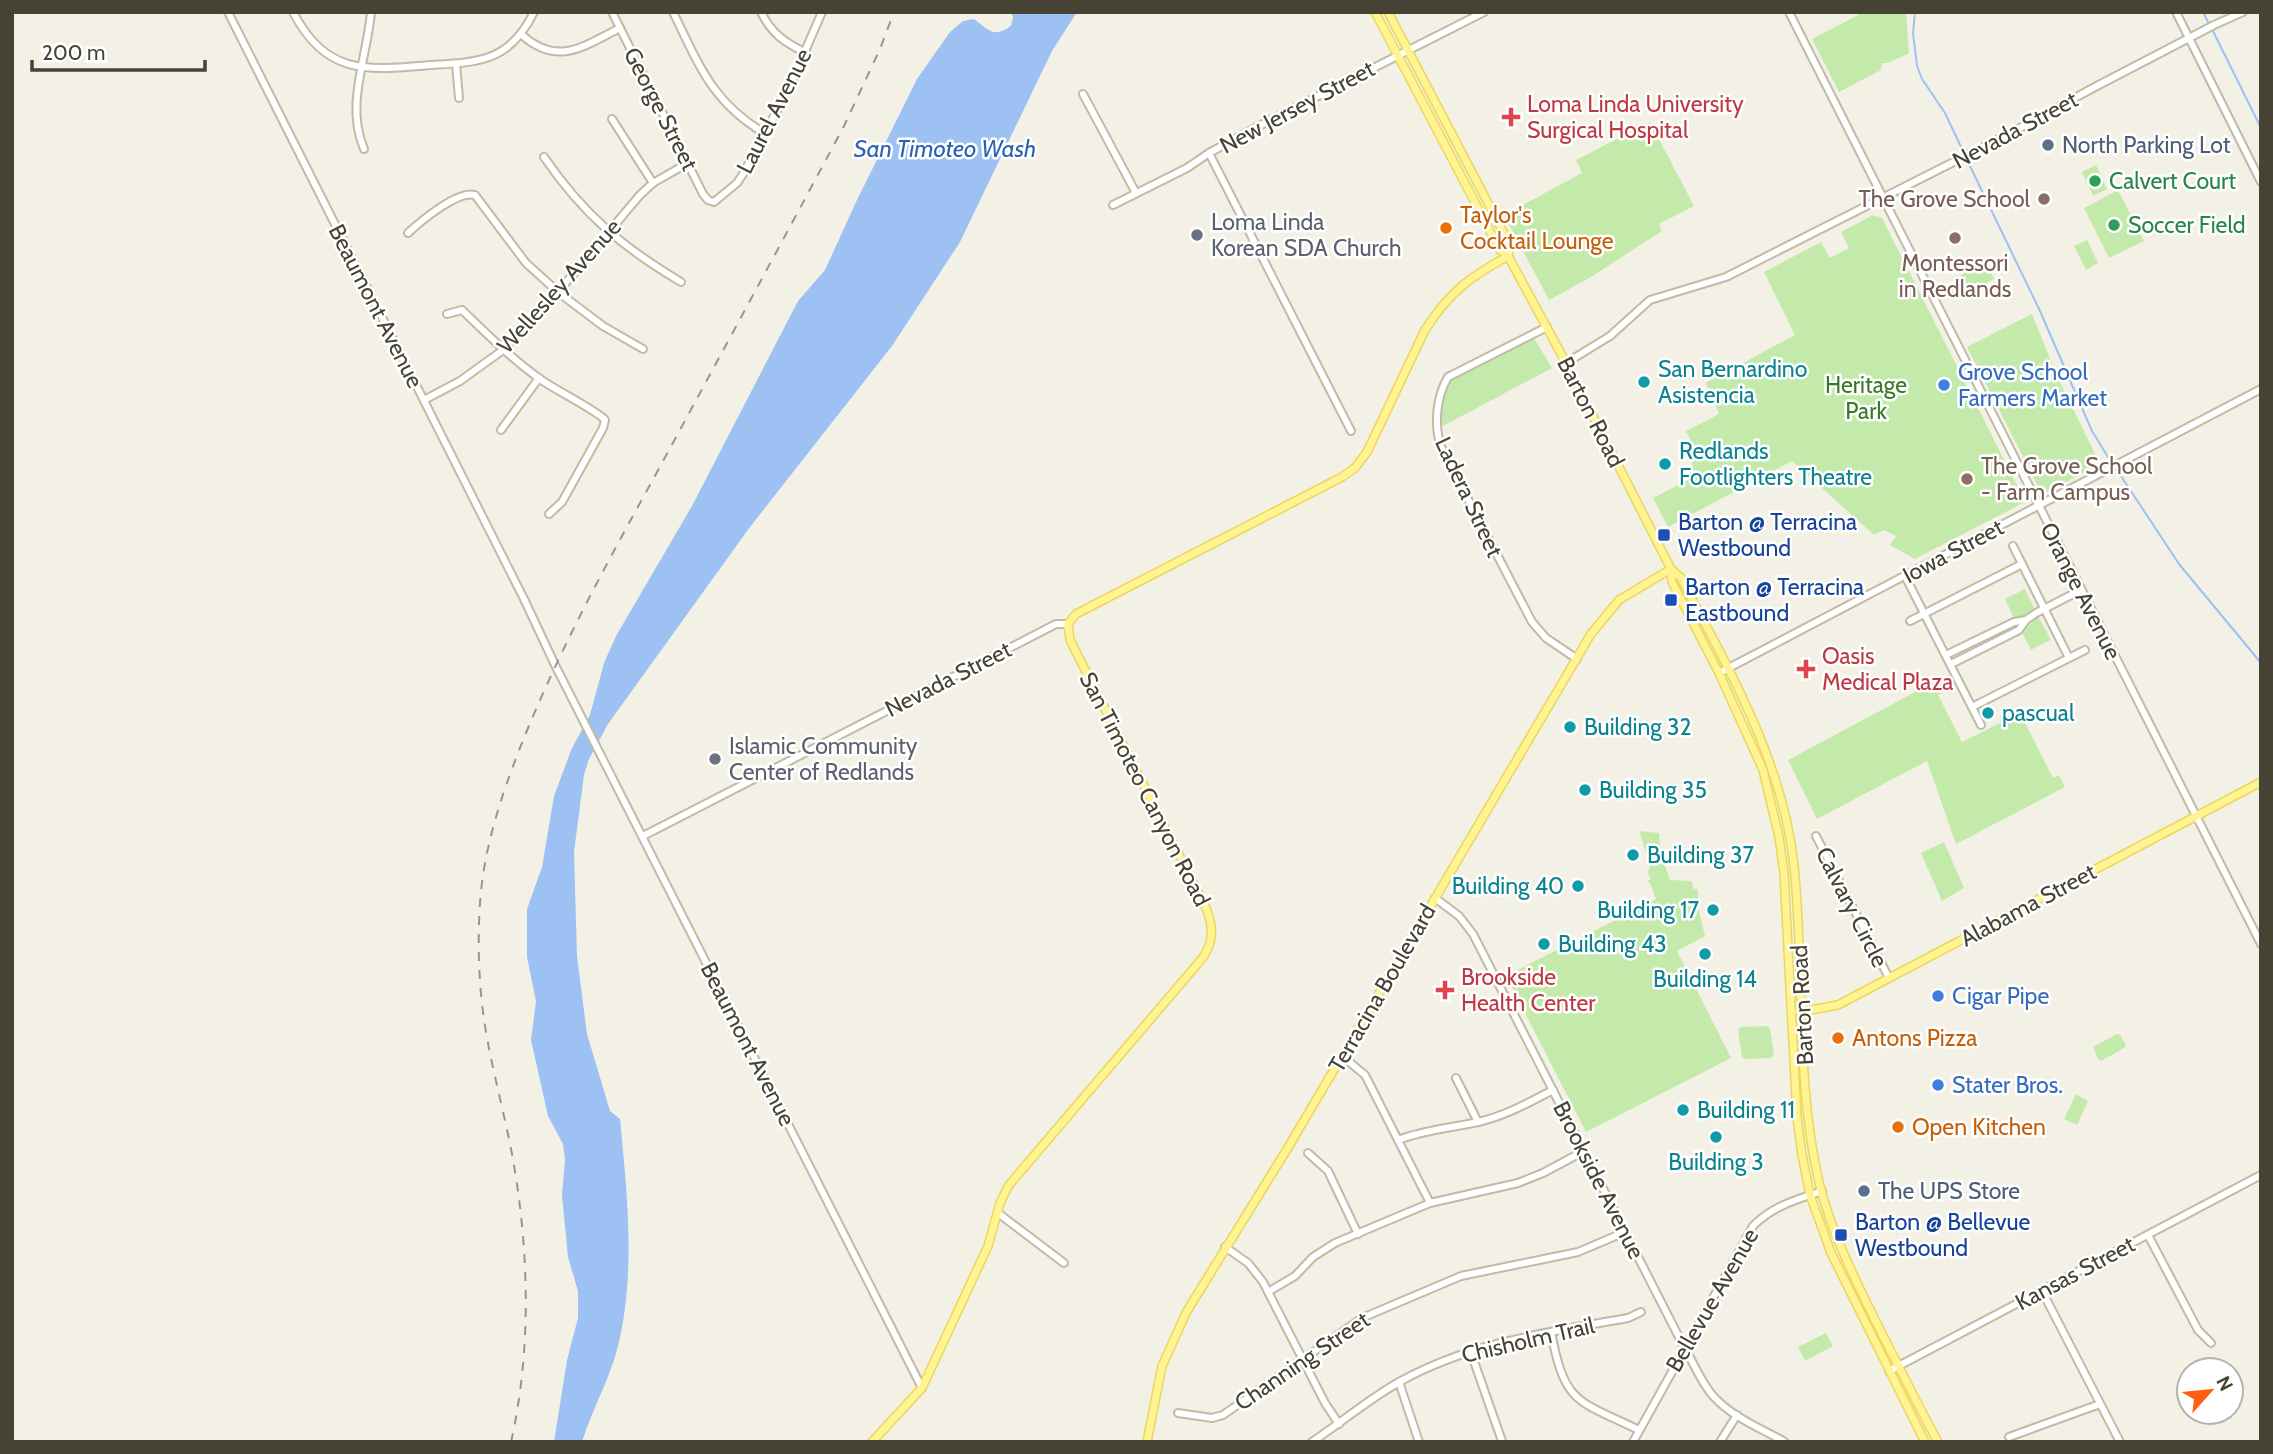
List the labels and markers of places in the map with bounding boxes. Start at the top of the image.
place label: Loma Linda University Surgical Hospital [1527,90,1744,144]
marker: Loma Linda University Surgical Hospital [1501,107,1521,127]
place label: North Parking Lot [2062,131,2231,159]
marker: North Parking Lot [2040,137,2056,153]
place label: Calvert Court [2109,167,2236,195]
marker: Calvert Court [2087,173,2103,189]
place label: The Grove School [1859,185,2031,213]
marker: The Grove School [2036,191,2052,207]
place label: Taylor's Cocktail Lounge [1460,201,1614,255]
place label: Loma Linda Korean SDA Church [1211,208,1401,262]
place label: Soccer Field [2128,211,2245,239]
marker: Soccer Field [2106,217,2122,233]
marker: Taylor's Cocktail Lounge [1438,220,1454,236]
marker: Loma Linda Korean SDA Church [1189,227,1205,243]
marker: Montessori in Redlands [1947,230,1963,246]
place label: Montessori in Redlands [1899,249,2011,303]
place label: San Bernardino Asistencia [1658,355,1807,409]
place label: Grove School Farmers Market [1958,358,2107,412]
marker: San Bernardino Asistencia [1636,374,1652,390]
marker: Grove School Farmers Market [1936,377,1952,393]
place label: Redlands Footlighters Theatre [1679,437,1872,491]
place label: The Grove School - Farm Campus [1981,452,2153,506]
marker: Redlands Footlighters Theatre [1657,456,1673,472]
marker: The Grove School - Farm Campus [1959,471,1975,487]
place label: Barton @ Terracina Westbound [1678,508,1857,562]
marker: Barton @ Terracina Westbound [1656,527,1672,543]
place label: Barton @ Terracina Eastbound [1685,573,1864,627]
marker: Barton @ Terracina Eastbound [1663,592,1679,608]
place label: Oasis Medical Plaza [1822,642,1953,696]
marker: Oasis Medical Plaza [1796,659,1816,679]
place label: pascual [2002,699,2075,727]
marker: pascual [1980,705,1996,721]
place label: Building 32 [1584,713,1691,741]
marker: Building 32 [1562,719,1578,735]
place label: Islamic Community Center of Redlands [729,732,918,786]
marker: Islamic Community Center of Redlands [707,751,723,767]
place label: Building 35 [1599,776,1707,804]
marker: Building 35 [1577,782,1593,798]
place label: Building 37 [1647,841,1754,869]
marker: Building 37 [1625,847,1641,863]
place label: Building 40 [1452,872,1564,900]
marker: Building 40 [1570,878,1586,894]
place label: Building 17 [1597,896,1699,924]
marker: Building 17 [1705,902,1721,918]
place label: Building 43 [1558,930,1667,958]
marker: Building 43 [1536,936,1552,952]
marker: Building 14 [1697,946,1713,962]
place label: Brookside Health Center [1461,963,1596,1017]
place label: Building 14 [1653,965,1757,993]
marker: Brookside Health Center [1435,980,1455,1000]
place label: Cigar Pipe [1952,982,2049,1010]
marker: Cigar Pipe [1930,988,1946,1004]
place label: Antons Pizza [1852,1024,1977,1052]
marker: Antons Pizza [1830,1030,1846,1046]
place label: Stater Bros. [1952,1071,2063,1099]
marker: Stater Bros. [1930,1077,1946,1093]
place label: Building 11 [1697,1096,1795,1124]
marker: Building 11 [1675,1102,1691,1118]
place label: Open Kitchen [1912,1113,2046,1141]
marker: Open Kitchen [1890,1119,1906,1135]
marker: Building 3 [1708,1129,1724,1145]
place label: Building 3 [1668,1148,1764,1176]
place label: The UPS Store [1878,1177,2020,1205]
marker: The UPS Store [1856,1183,1872,1199]
place label: Barton @ Bellevue Westbound [1855,1208,2031,1262]
marker: Barton @ Bellevue Westbound [1833,1227,1849,1243]

